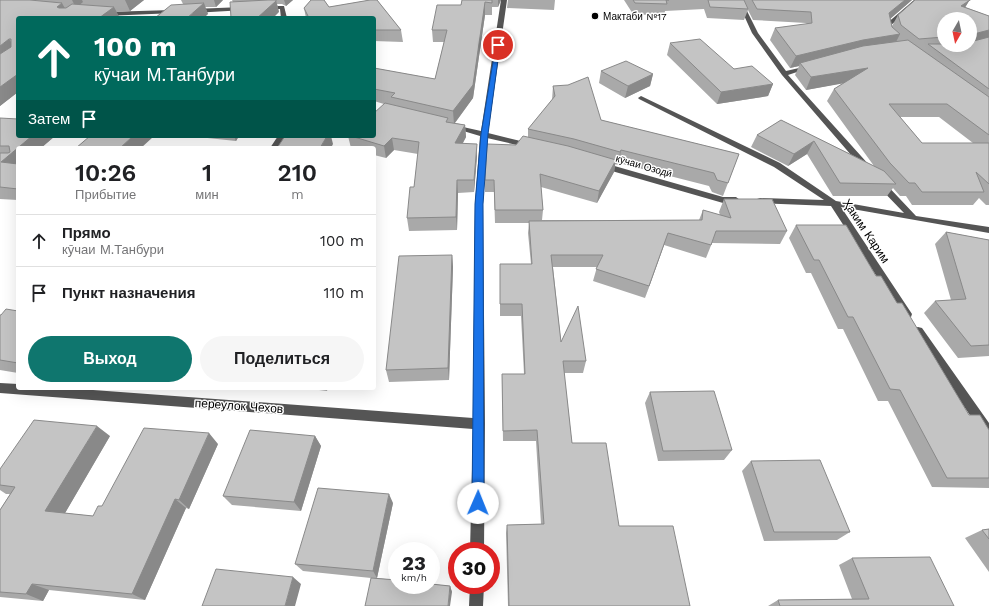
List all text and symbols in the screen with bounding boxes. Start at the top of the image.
marker: Мактаби №17 [590,11,600,21]
place label: Мактаби №17 [603,11,667,22]
north arrow [937,12,977,52]
map controls [937,12,977,52]
pin [481,28,515,62]
text: 100 m [94,30,177,63]
icon: ahead [28,32,80,84]
icon: arrive [487,34,509,56]
text: кӯчаи М.Танбури [94,64,235,85]
icon: arrive [78,108,100,130]
text: Затем [28,110,70,128]
street label: кӯчаи Озодӣ [615,153,673,179]
text: 10:26 [75,159,136,187]
text: 1 [202,159,212,187]
text: 210 [278,159,317,187]
text: Прибытие [75,187,136,202]
text: мин [195,187,219,202]
text: m [291,187,304,202]
street label: Ҳаким Карим [839,196,893,266]
text: Прямо [62,224,111,242]
icon: ahead [28,230,50,252]
text: 100 m [320,232,364,250]
text: кӯчаи М.Танбури [62,242,164,257]
icon: arrive [28,282,50,304]
text: Пункт назначения [62,284,195,302]
text: 110 m [324,284,364,302]
button: Выход [28,336,192,382]
button: Поделиться [200,336,364,382]
street label: переулок Чехов [194,396,284,416]
position arrow [457,482,499,524]
speed limit sign: 30 [448,542,500,594]
text: 23 [402,551,426,575]
text: km/h [401,572,427,583]

